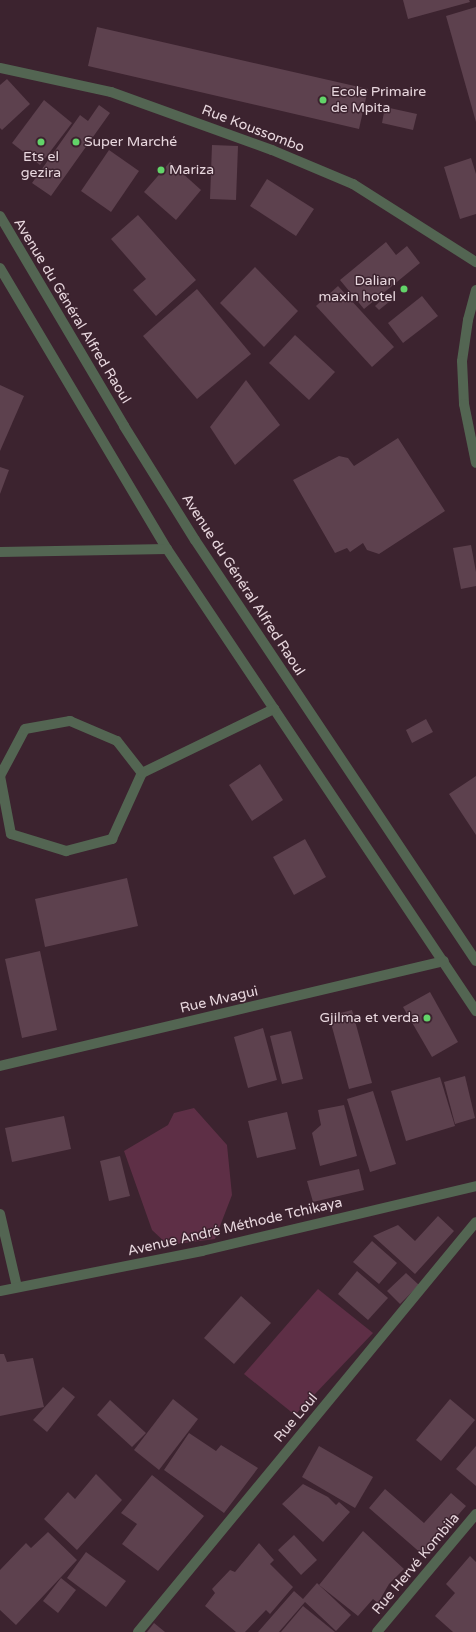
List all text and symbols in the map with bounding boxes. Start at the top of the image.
place label: Ecole Primaire de Mpita [331,84,426,116]
marker: Ecole Primaire de Mpita [318,95,328,105]
street label: Rue Koussombo [199,102,307,156]
place label: Super Marché [84,134,177,150]
marker: Ets el gezira [36,137,46,147]
marker: Super Marché [71,137,81,147]
place label: Ets el gezira [21,149,61,182]
place label: Mariza [169,162,214,178]
marker: Mariza [156,165,166,175]
street label: Avenue du Général Alfred Raoul [10,215,134,407]
place label: Dalian maxin hotel [318,273,396,306]
marker: Dalian maxin hotel [399,284,409,294]
street label: Avenue du Général Alfred Raoul [178,491,308,679]
street label: Rue Mvagui [178,983,260,1017]
place label: Gjilma et verda [320,1010,419,1026]
marker: Gjilma et verda [422,1013,432,1023]
street label: Avenue André Méthode Tchikaya [126,1194,344,1260]
street label: Rue Loul [271,1390,321,1446]
street label: Rue Hervé Kombila [369,1510,463,1618]

